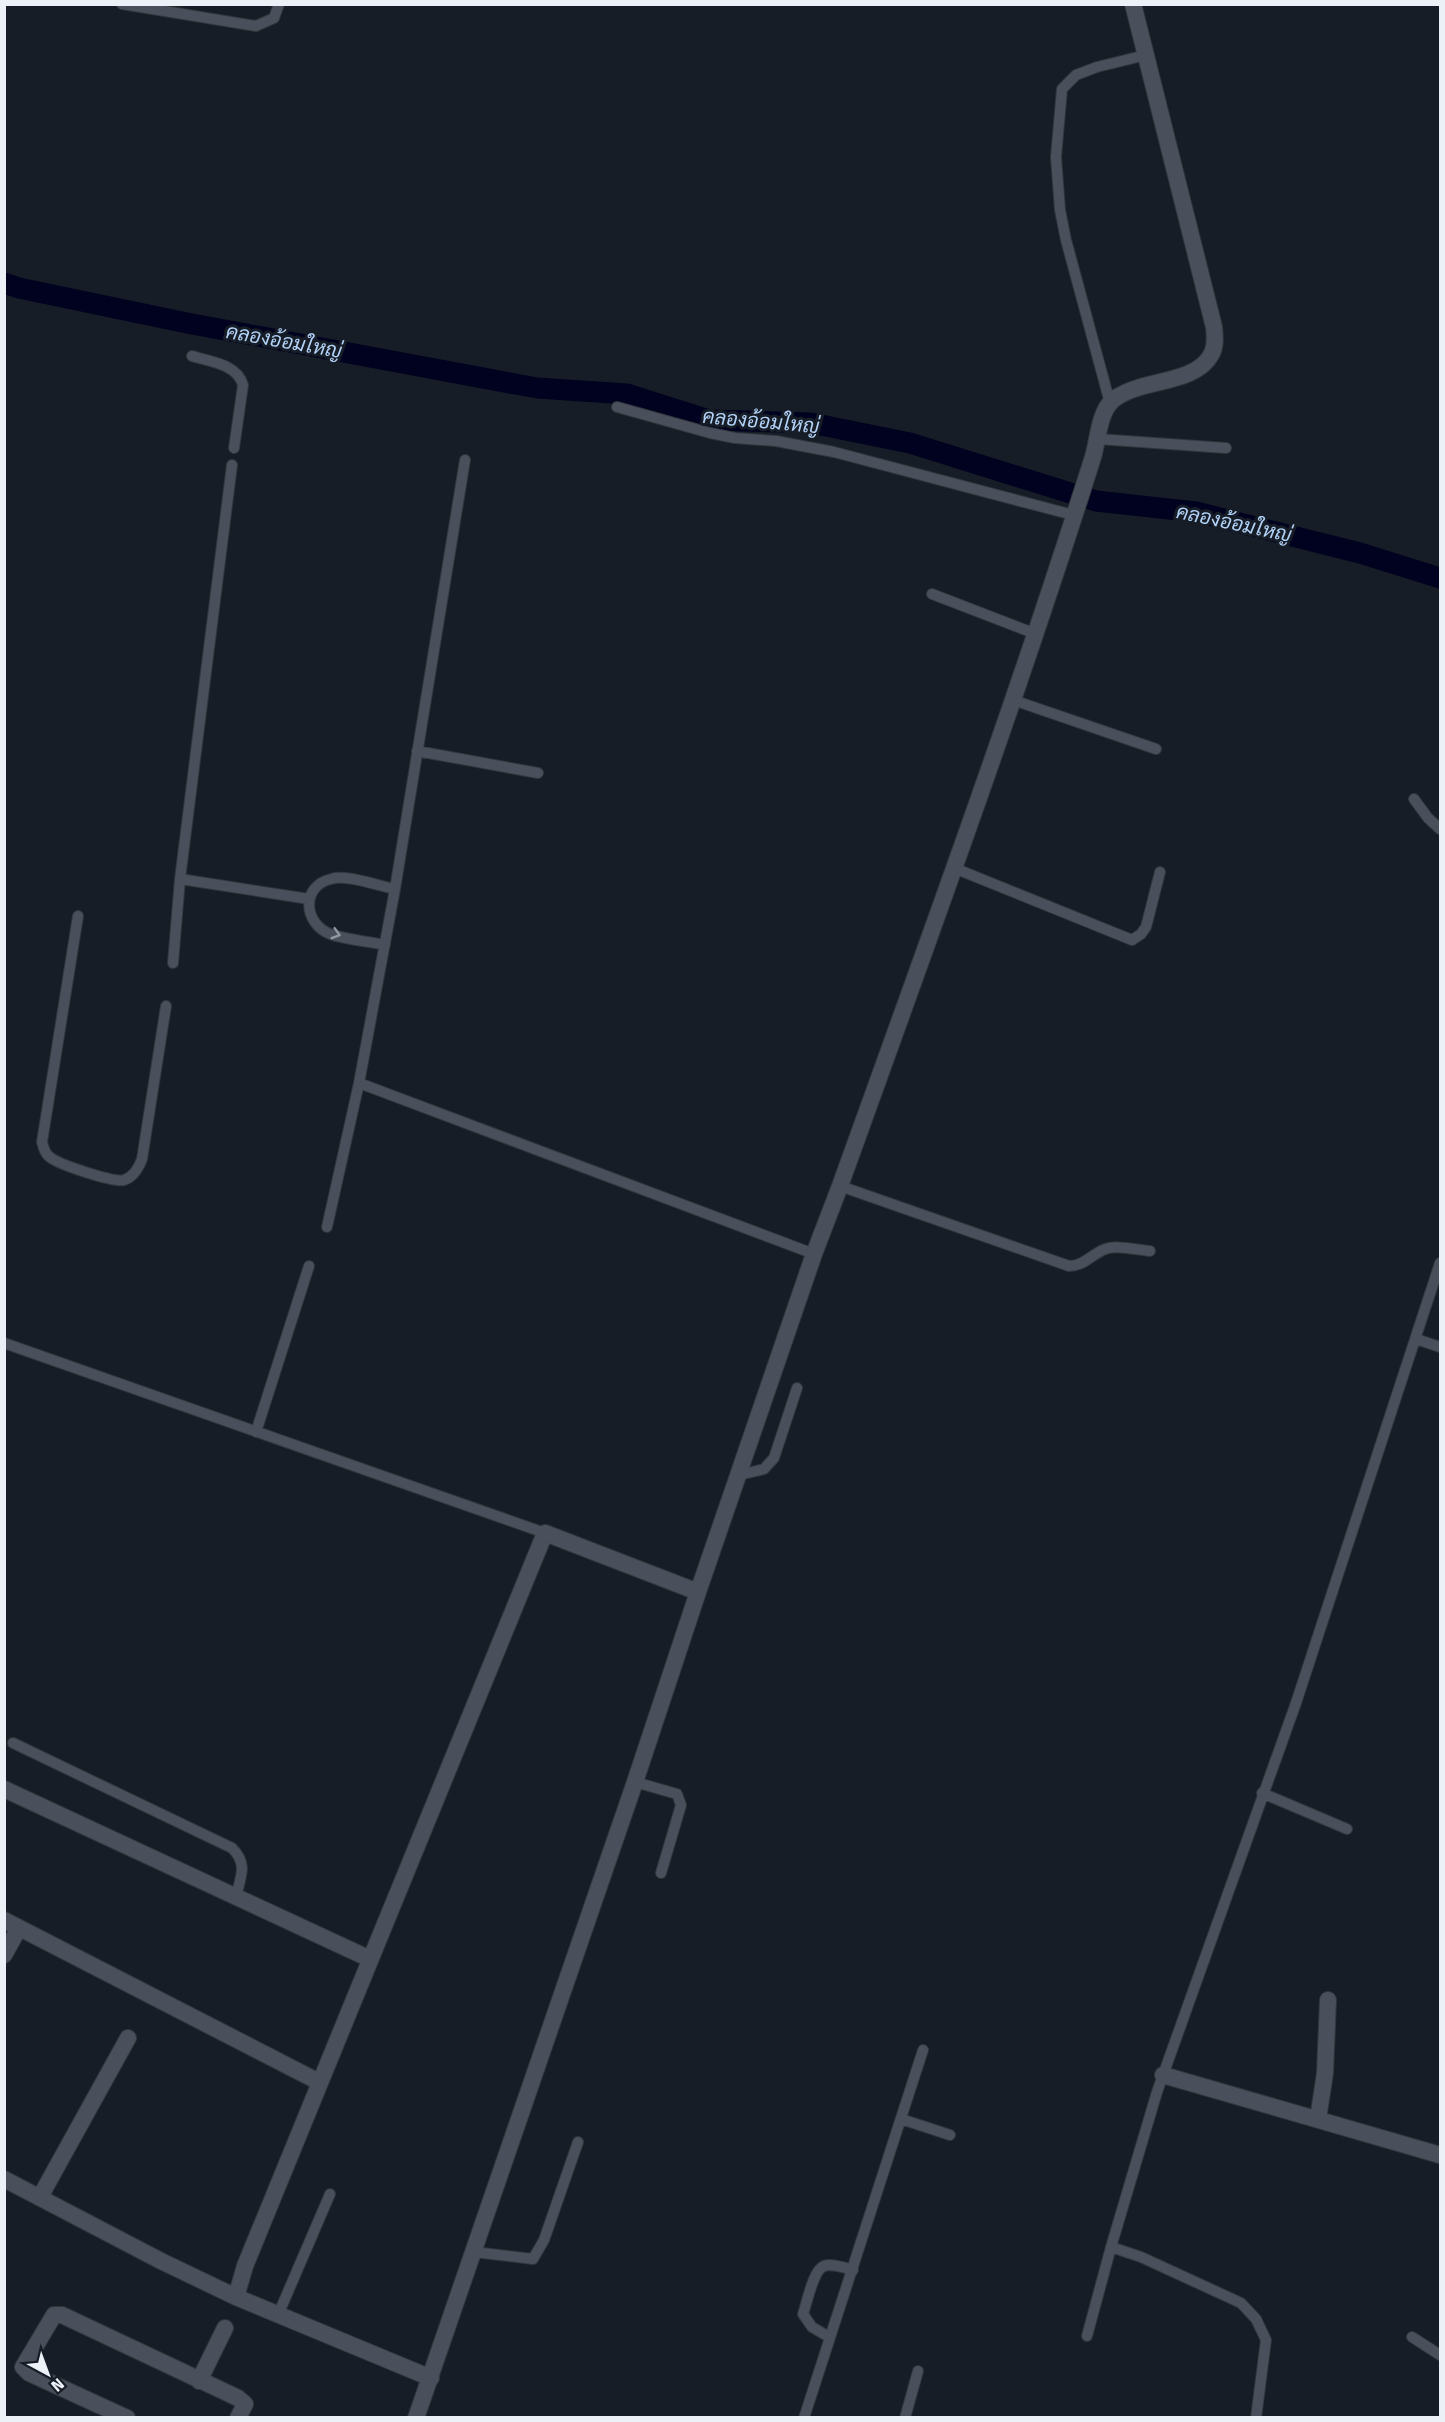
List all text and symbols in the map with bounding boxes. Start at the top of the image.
water label: คลองอ้อมใหญ่ [224,318,345,363]
water label: คลองอ้อมใหญ่ [702,403,822,438]
water label: คลองอ้อมใหญ่ [1174,498,1295,547]
one-way arrow [330,927,341,939]
north arrow [18,2344,78,2404]
text: N [47,2374,68,2396]

